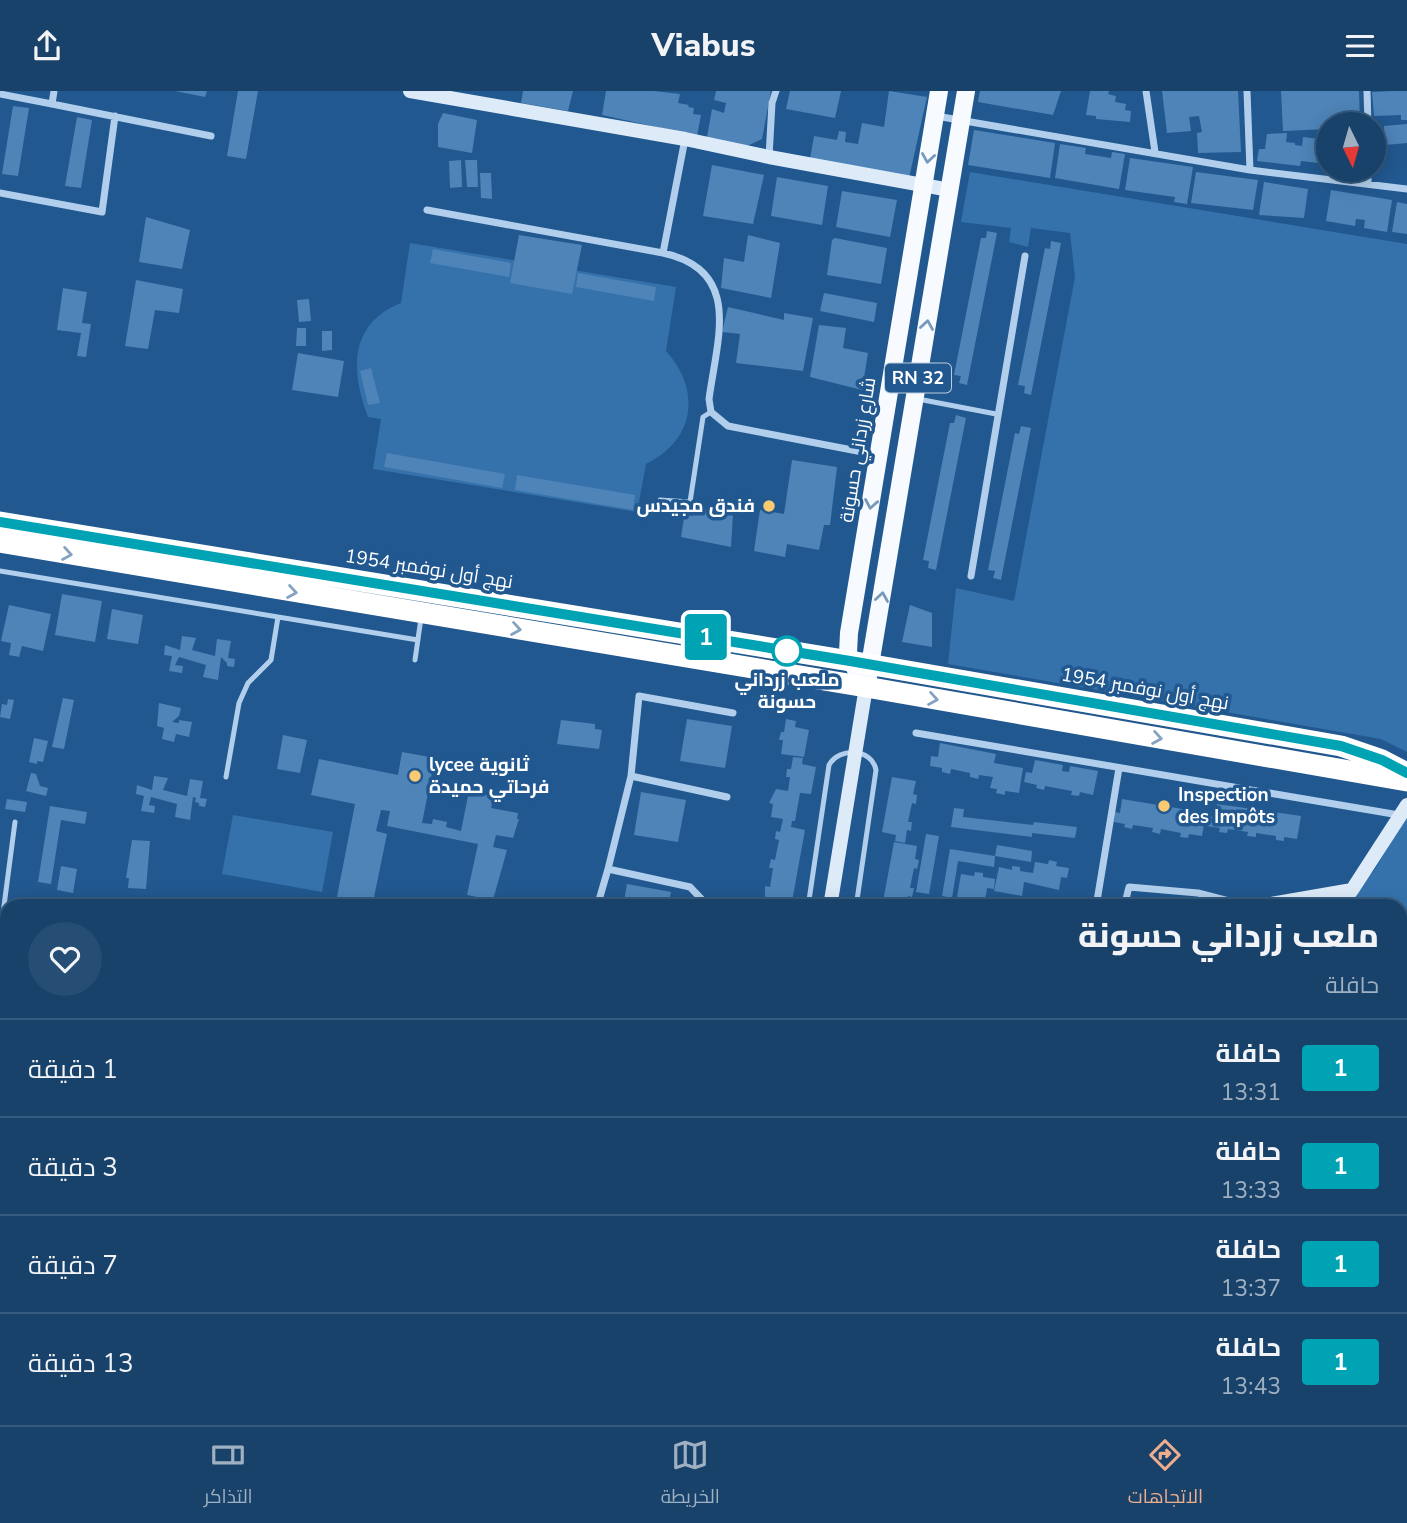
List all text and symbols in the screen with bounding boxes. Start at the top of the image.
text: Viabus [652,24,755,67]
icon: share [28,27,66,65]
icon: menu [1341,27,1379,65]
north arrow [1316,112,1386,182]
map controls [1316,112,1386,182]
one-way arrow [921,152,936,164]
one-way arrow [919,319,934,331]
road number: RN 32 [885,363,951,393]
street label: شارع زرداني حسونة [834,376,883,525]
place label: فندق مجيدس [636,493,755,519]
marker: فندق مجيدس [761,498,777,514]
one-way arrow [864,498,879,510]
street label: نهج أول نوفمبر 1954 [343,543,515,595]
one-way arrow [61,546,73,561]
one-way arrow [286,584,297,599]
one-way arrow [874,592,889,603]
line badge: 1 [683,614,729,660]
one-way arrow [510,621,522,636]
text: 1 [699,621,713,653]
marker: ملعب زرداني حسونة [772,636,802,666]
street label: نهج أول نوفمبر 1954 [1059,661,1231,717]
place label: ملعب زرداني حسونة [734,667,840,715]
one-way arrow [927,691,939,706]
one-way arrow [1151,730,1163,745]
place label: lycee ثانوية فرحاتي حميدة [429,752,550,802]
marker: lycee ثانوية فرحاتي حميدة [407,768,423,784]
place label: Inspection des Impôts [1178,782,1275,830]
marker: Inspection des Impôts [1156,798,1172,814]
text: ملعب زرداني حسونة [1078,914,1379,959]
button: heart [28,922,102,996]
text: حافلة [1325,970,1379,1001]
text: حافلة [1216,1036,1281,1071]
text: 1 دقيقة [28,1052,118,1087]
text: 1 [1333,1052,1348,1084]
text: 13:31 [1221,1077,1281,1108]
text: حافلة [1216,1134,1281,1169]
text: 3 دقيقة [28,1150,118,1185]
text: 1 [1333,1150,1348,1182]
text: 13:33 [1221,1175,1281,1206]
text: حافلة [1216,1232,1281,1267]
text: 7 دقيقة [28,1248,118,1283]
text: 1 [1333,1248,1348,1280]
text: 13:37 [1221,1273,1281,1304]
text: حافلة [1216,1330,1281,1365]
text: 13 دقيقة [28,1346,134,1381]
text: 1 [1333,1346,1348,1378]
text: 13:43 [1221,1371,1281,1402]
tab: التذاكر [204,1436,253,1514]
tab: الخريطة [661,1436,720,1514]
tab: الاتجاهات [1128,1436,1203,1514]

